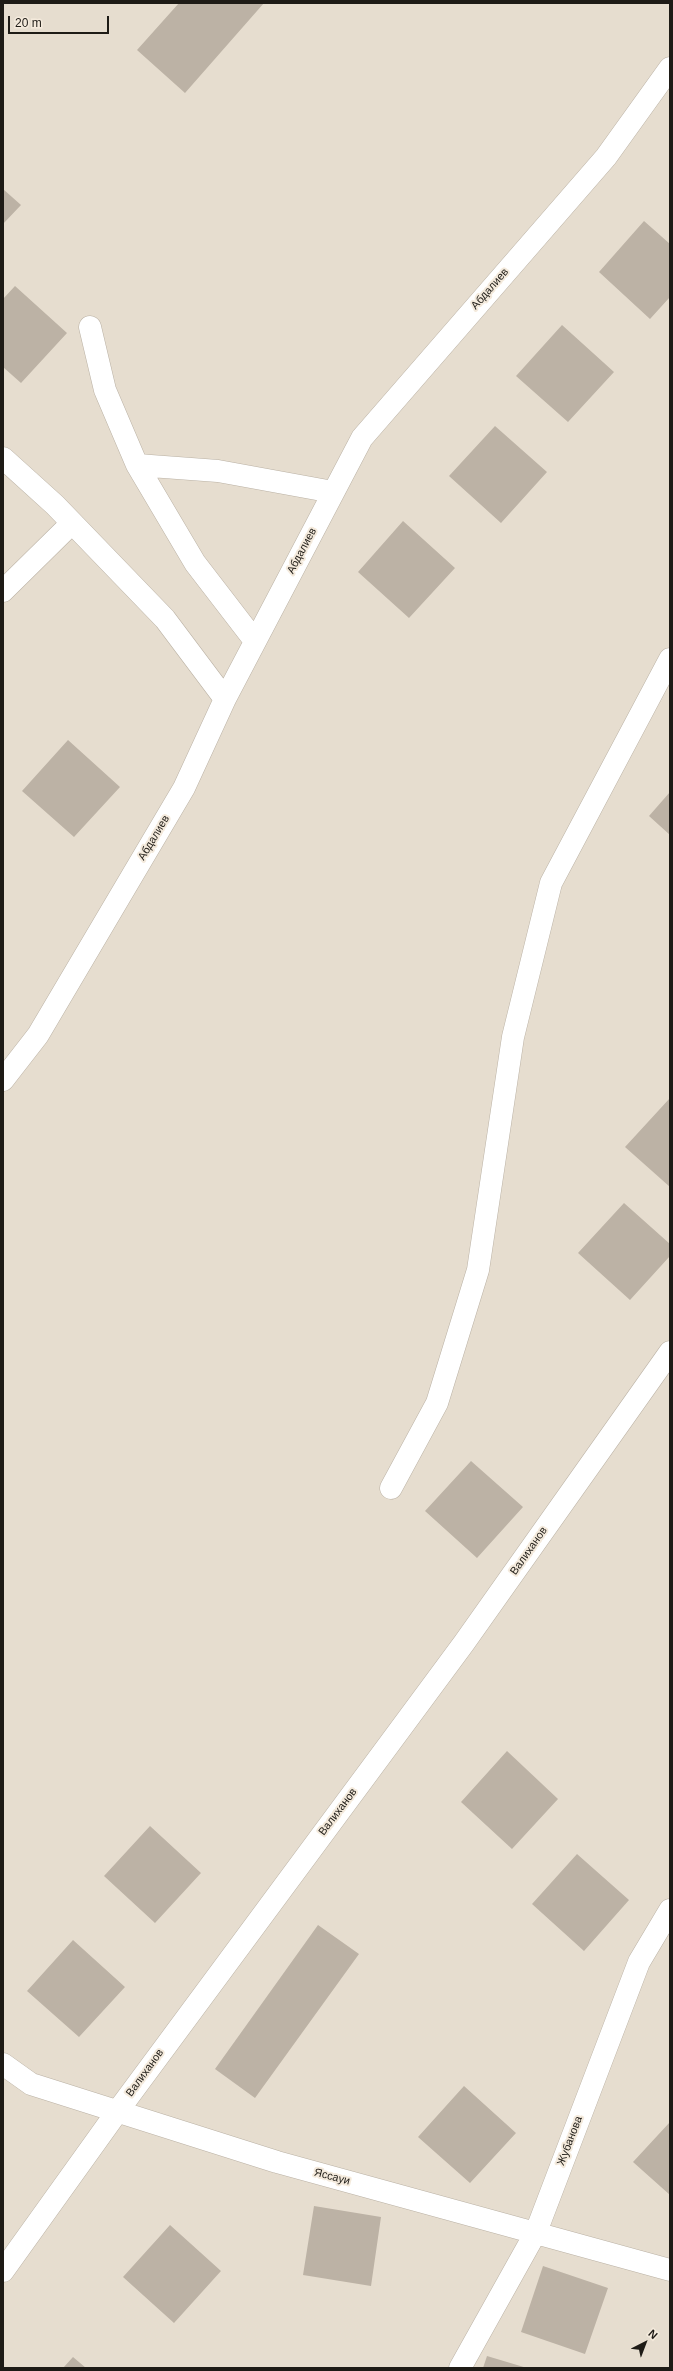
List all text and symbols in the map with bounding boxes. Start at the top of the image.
scale bar [10,8,111,34]
text: 20 m [15,16,42,30]
street label: Абдалиев [469,266,511,312]
street label: Абдалиев [284,526,320,576]
street label: Абдалиев [135,813,173,863]
street label: Валиханов [508,1524,550,1578]
street label: Валиханов [316,1786,360,1838]
street label: Валиханов [123,2047,167,2099]
street label: Жубанова [555,2114,585,2168]
street label: Яссауи [313,2166,351,2188]
north arrow [625,2323,665,2363]
text: N [646,2327,660,2341]

